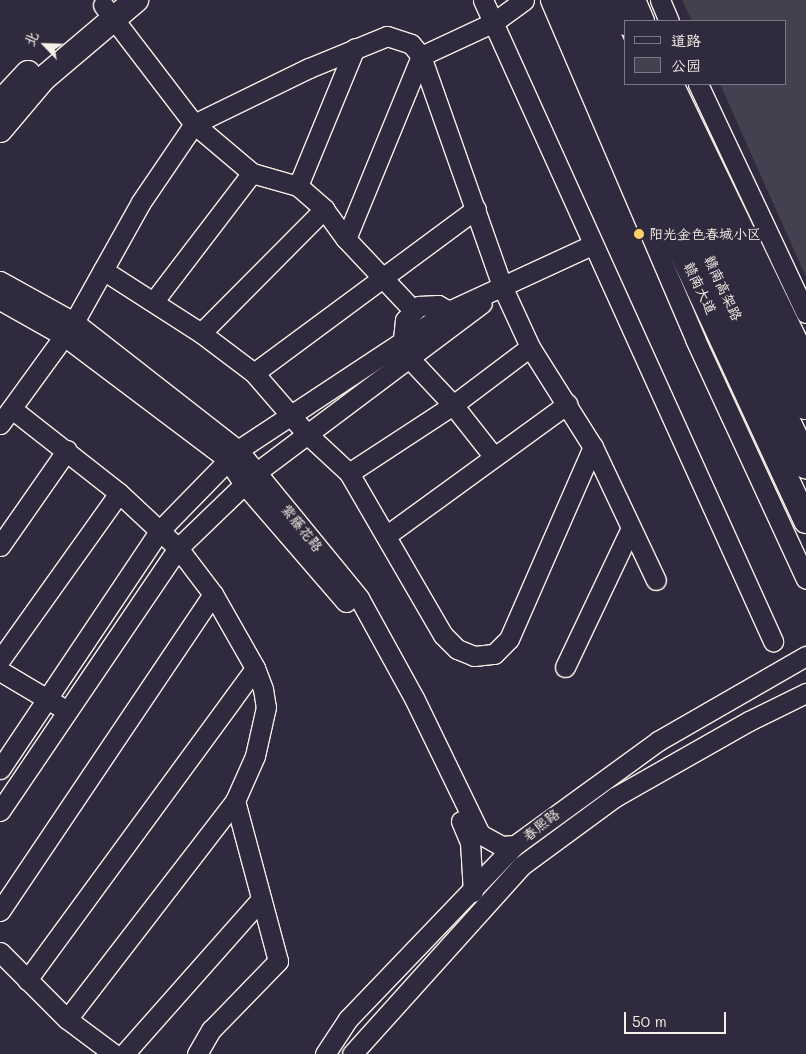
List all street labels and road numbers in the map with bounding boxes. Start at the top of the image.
street label: 赣南高架路 [701,253,745,323]
street label: 赣南大道 [680,259,720,317]
street label: 紫藤花路 [278,501,326,555]
street label: 春熙路 [519,805,563,845]

